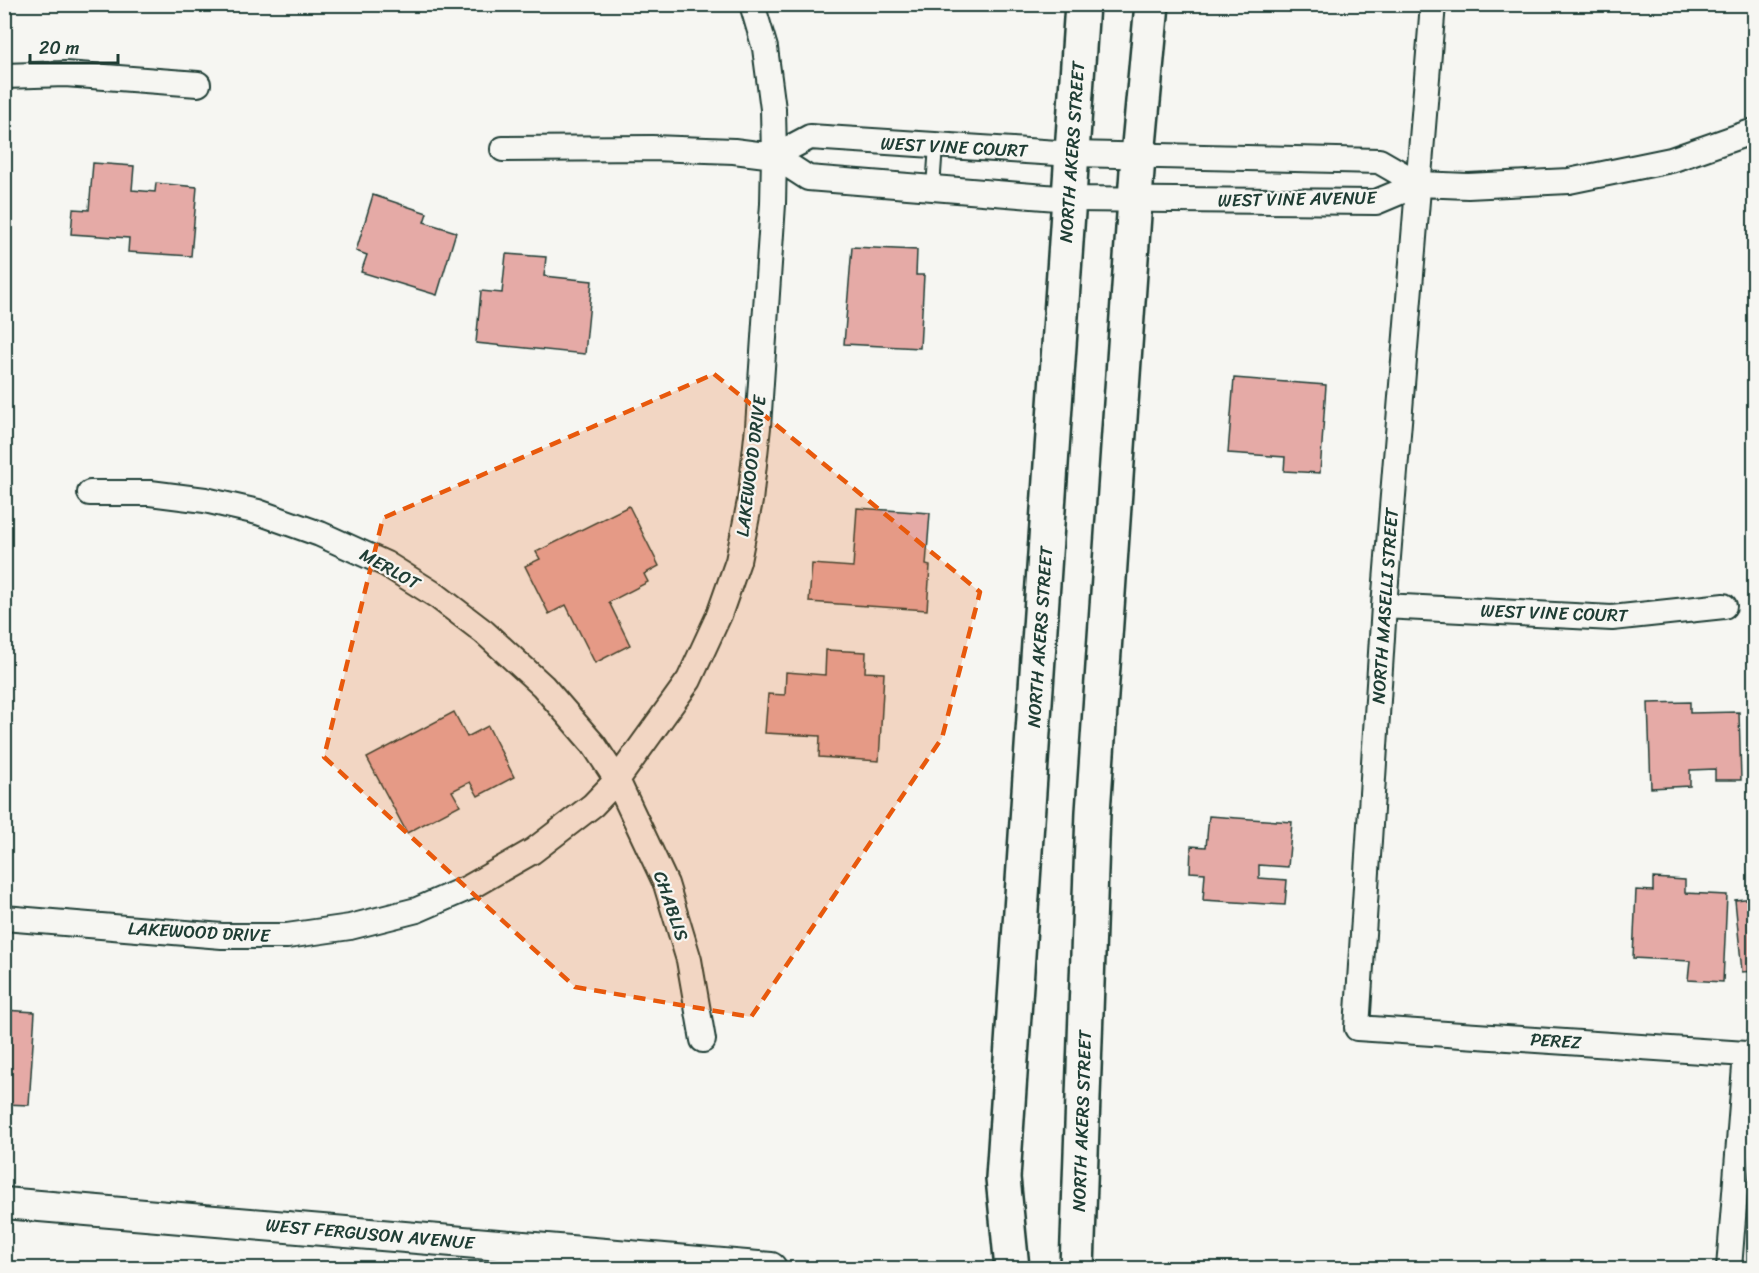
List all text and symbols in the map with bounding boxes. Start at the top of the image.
scale bar [30,27,118,65]
text: 20 m [39,32,79,64]
street label: NORTH AKERS STREET [1050,59,1094,244]
street label: WEST VINE COURT [880,127,1030,167]
street label: WEST VINE AVENUE [1217,182,1378,216]
street label: LAKEWOOD DRIVE [726,393,776,538]
street label: NORTH MASELLI STREET [1362,506,1408,705]
street label: MERLOT [354,539,427,599]
street label: NORTH AKERS STREET [1018,544,1062,729]
street label: WEST VINE COURT [1480,594,1629,632]
street label: CHABLIS [644,867,698,945]
street label: LAKEWOOD DRIVE [127,912,272,952]
street label: PEREZ [1529,1023,1583,1059]
street label: NORTH AKERS STREET [1063,1028,1101,1212]
street label: WEST FERGUSON AVENUE [264,1209,477,1259]

